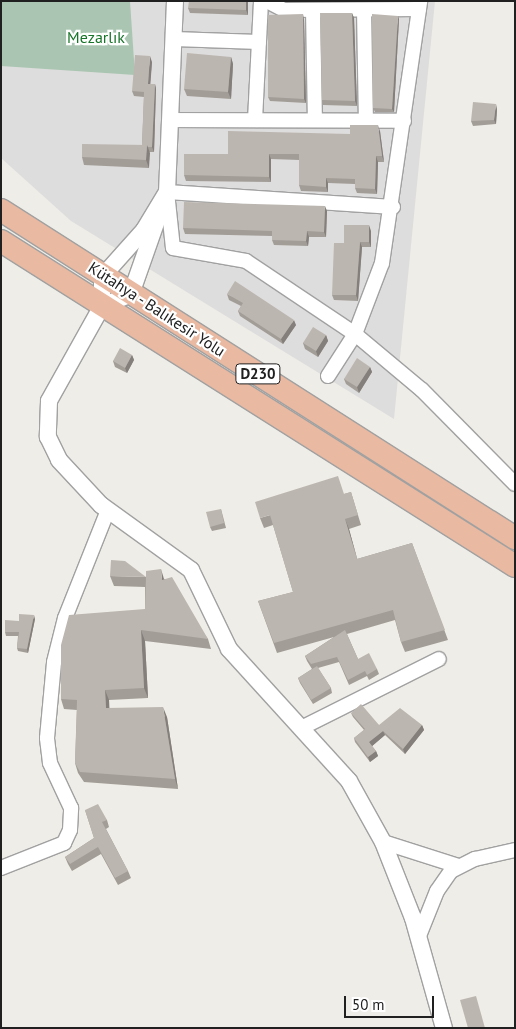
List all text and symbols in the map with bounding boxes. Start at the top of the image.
park label: Mezarlık [67,27,125,47]
street label: Kütahya - Balıkesir Yolu [84,257,230,361]
road number: D230 [234,362,282,386]
scale bar [346,986,436,1018]
text: 50 m [352,995,385,1014]

